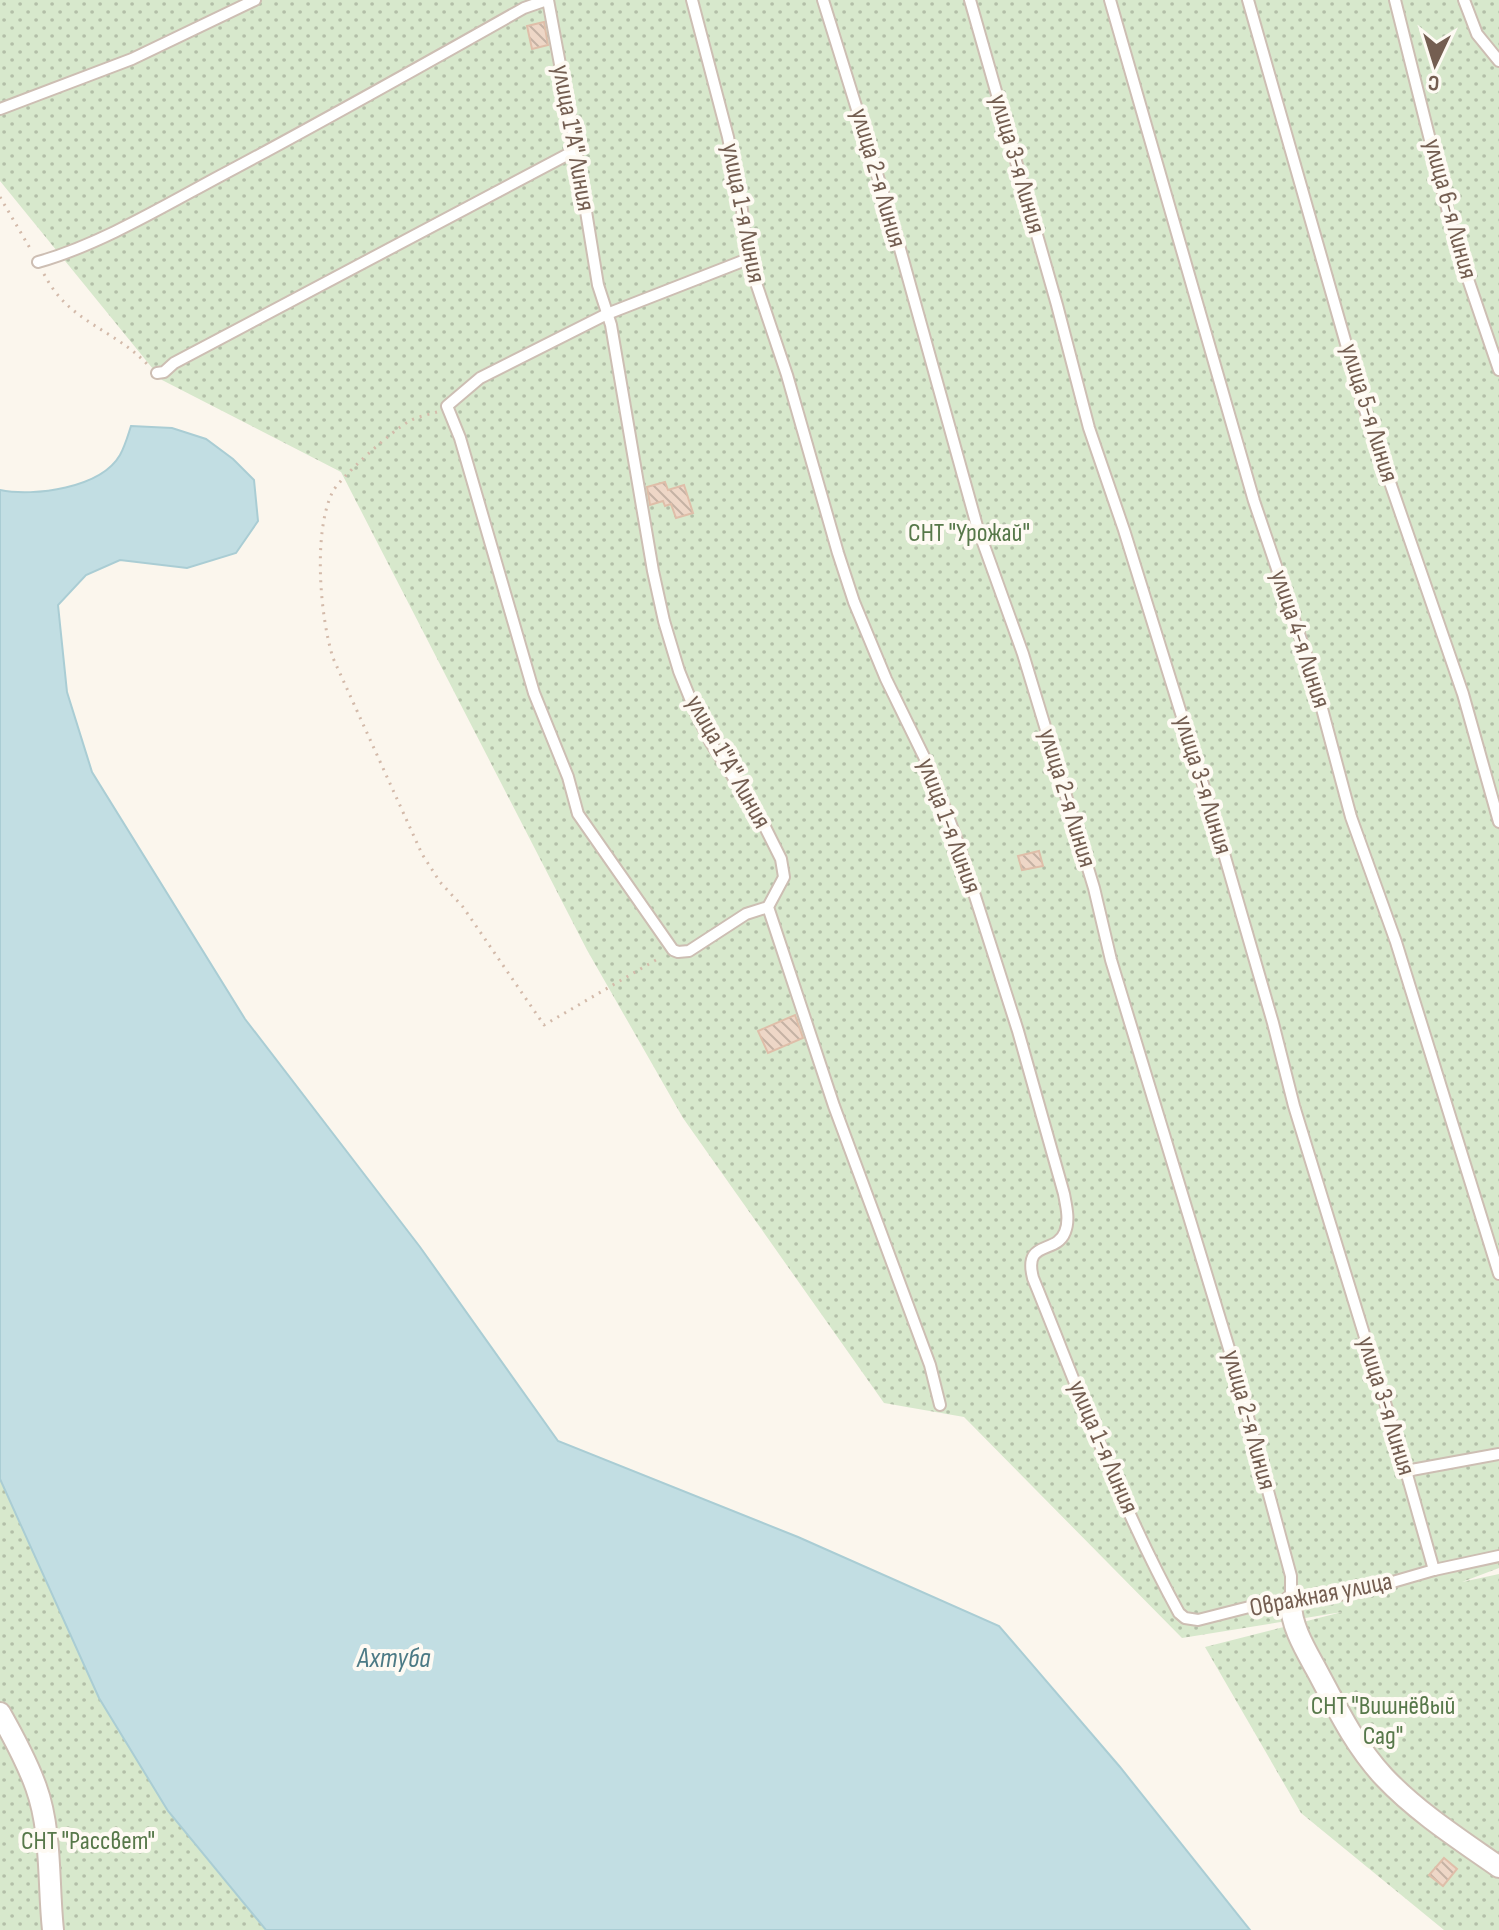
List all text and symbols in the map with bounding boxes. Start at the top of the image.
north arrow [1395,24,1475,104]
street label: улица 1"А" Линия [545,63,601,213]
text: С [1427,69,1440,96]
street label: улица 3-я Линия [982,91,1052,237]
street label: улица 2-я Линия [843,105,913,251]
street label: улица 6-я Линия [1416,135,1484,283]
street label: улица 1-я Линия [714,141,772,285]
street label: улица 5-я Линия [1333,340,1405,486]
park label: СНТ "Урожай" [908,518,1030,549]
street label: улица 4-я Линия [1263,566,1337,712]
street label: улица 1"А" Линия [679,690,777,834]
street label: улица 3-я Линия [1167,712,1239,858]
street label: улица 2-я Линия [1031,725,1103,871]
street label: улица 1-я Линия [910,754,988,898]
street label: улица 3-я Линия [1350,1333,1422,1479]
street label: улица 2-я Линия [1215,1347,1283,1493]
street label: улица 1-я Линия [1061,1376,1145,1518]
street label: Овражная улица [1247,1566,1395,1624]
water label: Ахтуба [356,1642,431,1675]
park label: СНТ "Вишнёвый Сад" [1311,1691,1455,1752]
park label: СНТ "Рассвет" [21,1826,155,1857]

